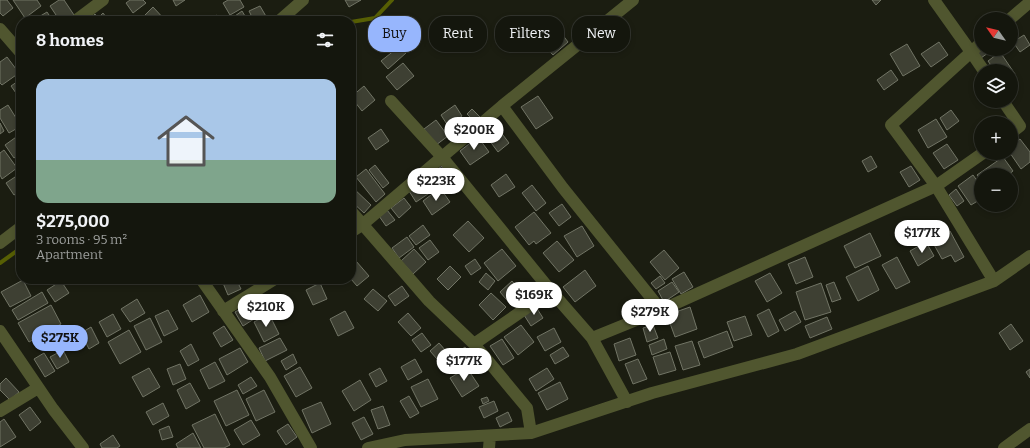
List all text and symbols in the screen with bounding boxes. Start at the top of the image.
north arrow [974,12,1018,56]
map controls [974,12,1018,212]
chip: Buy [368,16,421,52]
chip: Rent [429,16,487,52]
chip: Filters [495,16,564,52]
chip: New [572,16,630,52]
icon: filters [314,29,336,51]
text: 8 homes [36,30,104,51]
button: layers [974,64,1018,108]
icon: home [150,105,222,177]
button: + [974,116,1018,160]
pin: $200K [446,117,502,151]
text: $200K [453,122,495,137]
pin: $223K [408,168,464,202]
button: − [974,168,1018,212]
text: $223K [416,173,456,188]
text: $275,000 [36,211,110,232]
pin: $177K [894,220,950,254]
text: $177K [904,225,940,240]
text: 3 rooms · 95 m² [36,232,127,247]
text: Apartment [36,247,103,262]
pin: $169K [506,282,562,316]
text: $169K [515,287,553,302]
pin: $210K [238,294,294,328]
text: $210K [247,299,285,314]
pin: $279K [622,299,678,333]
text: $279K [630,304,670,319]
pin: $275K [32,325,88,359]
text: $275K [41,330,79,345]
pin: $177K [436,348,492,382]
text: $177K [446,353,482,368]

